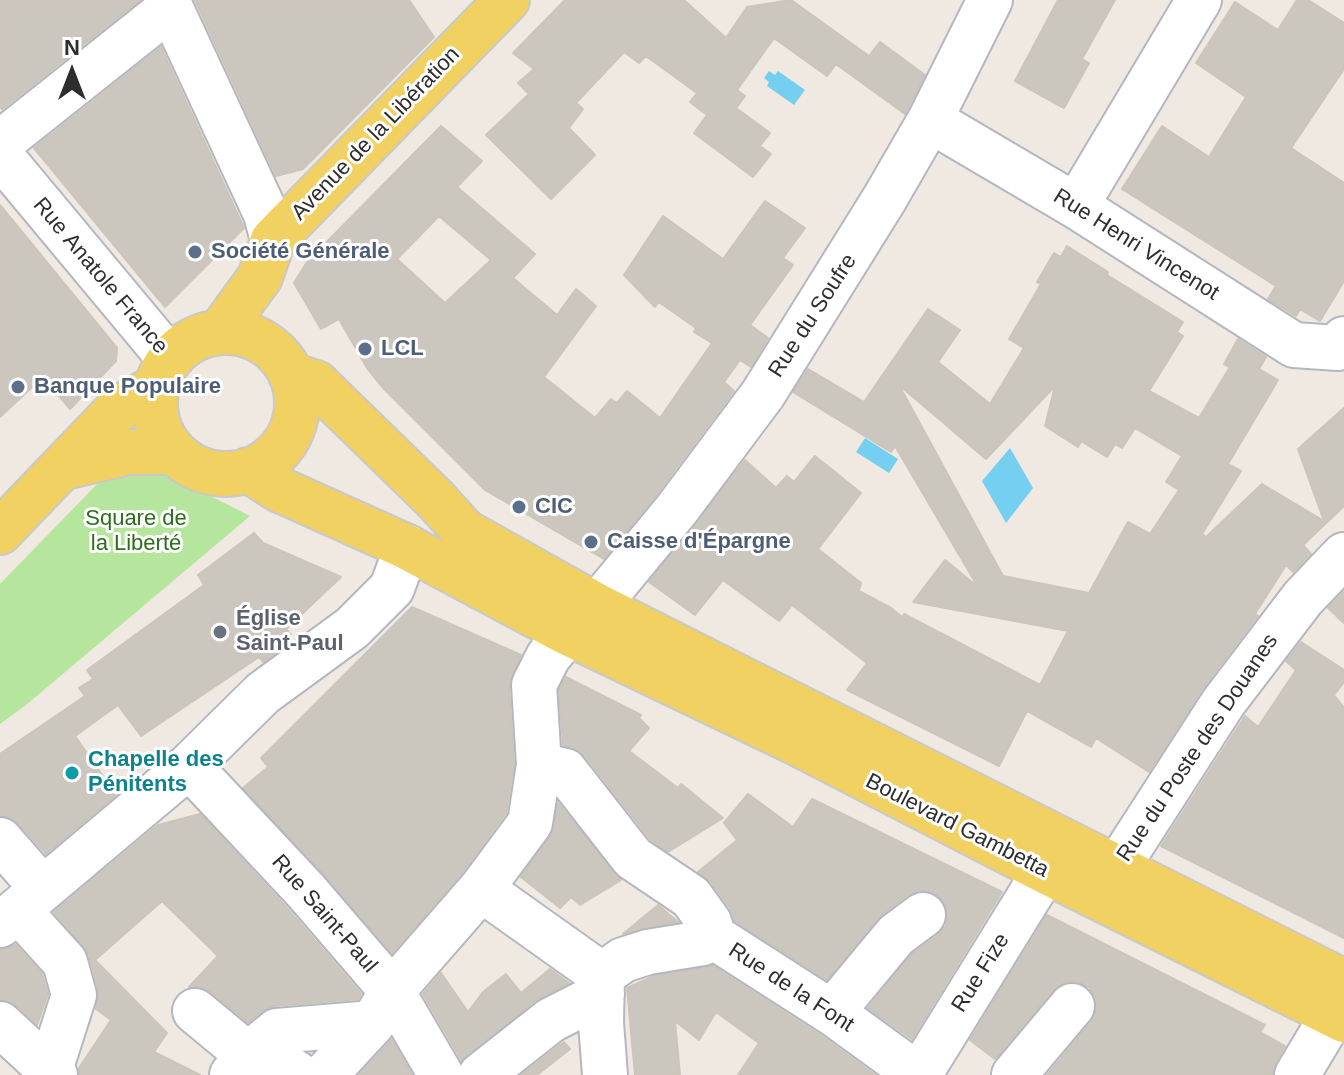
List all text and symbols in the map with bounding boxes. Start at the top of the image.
north arrow [32,32,112,112]
text: N [64,35,80,60]
street label: Avenue de la Libération [286,42,466,226]
street label: Rue Henri Vincenot [1048,183,1224,307]
street label: Rue Anatole France [27,193,173,359]
place label: Société Générale [211,239,390,265]
marker: Société Générale [186,243,204,261]
street label: Rue du Soufre [763,249,863,383]
place label: LCL [381,336,424,362]
marker: LCL [356,340,374,358]
place label: Banque Populaire [34,374,221,400]
marker: Banque Populaire [9,378,27,396]
place label: CIC [535,494,573,520]
marker: CIC [510,498,528,516]
park label: Square de la Liberté [85,506,187,558]
place label: Caisse d'Épargne [607,529,791,555]
marker: Caisse d'Épargne [582,533,600,551]
place label: Église Saint-Paul [236,606,344,658]
marker: Église Saint-Paul [211,623,229,641]
street label: Rue du Poste des Douanes [1112,629,1284,867]
place label: Chapelle des Pénitents [88,747,224,798]
marker: Chapelle des Pénitents [63,764,81,782]
street label: Boulevard Gambetta [861,768,1053,884]
street label: Rue Saint-Paul [265,850,383,978]
street label: Rue Fize [946,929,1016,1017]
street label: Rue de la Font [723,938,859,1038]

